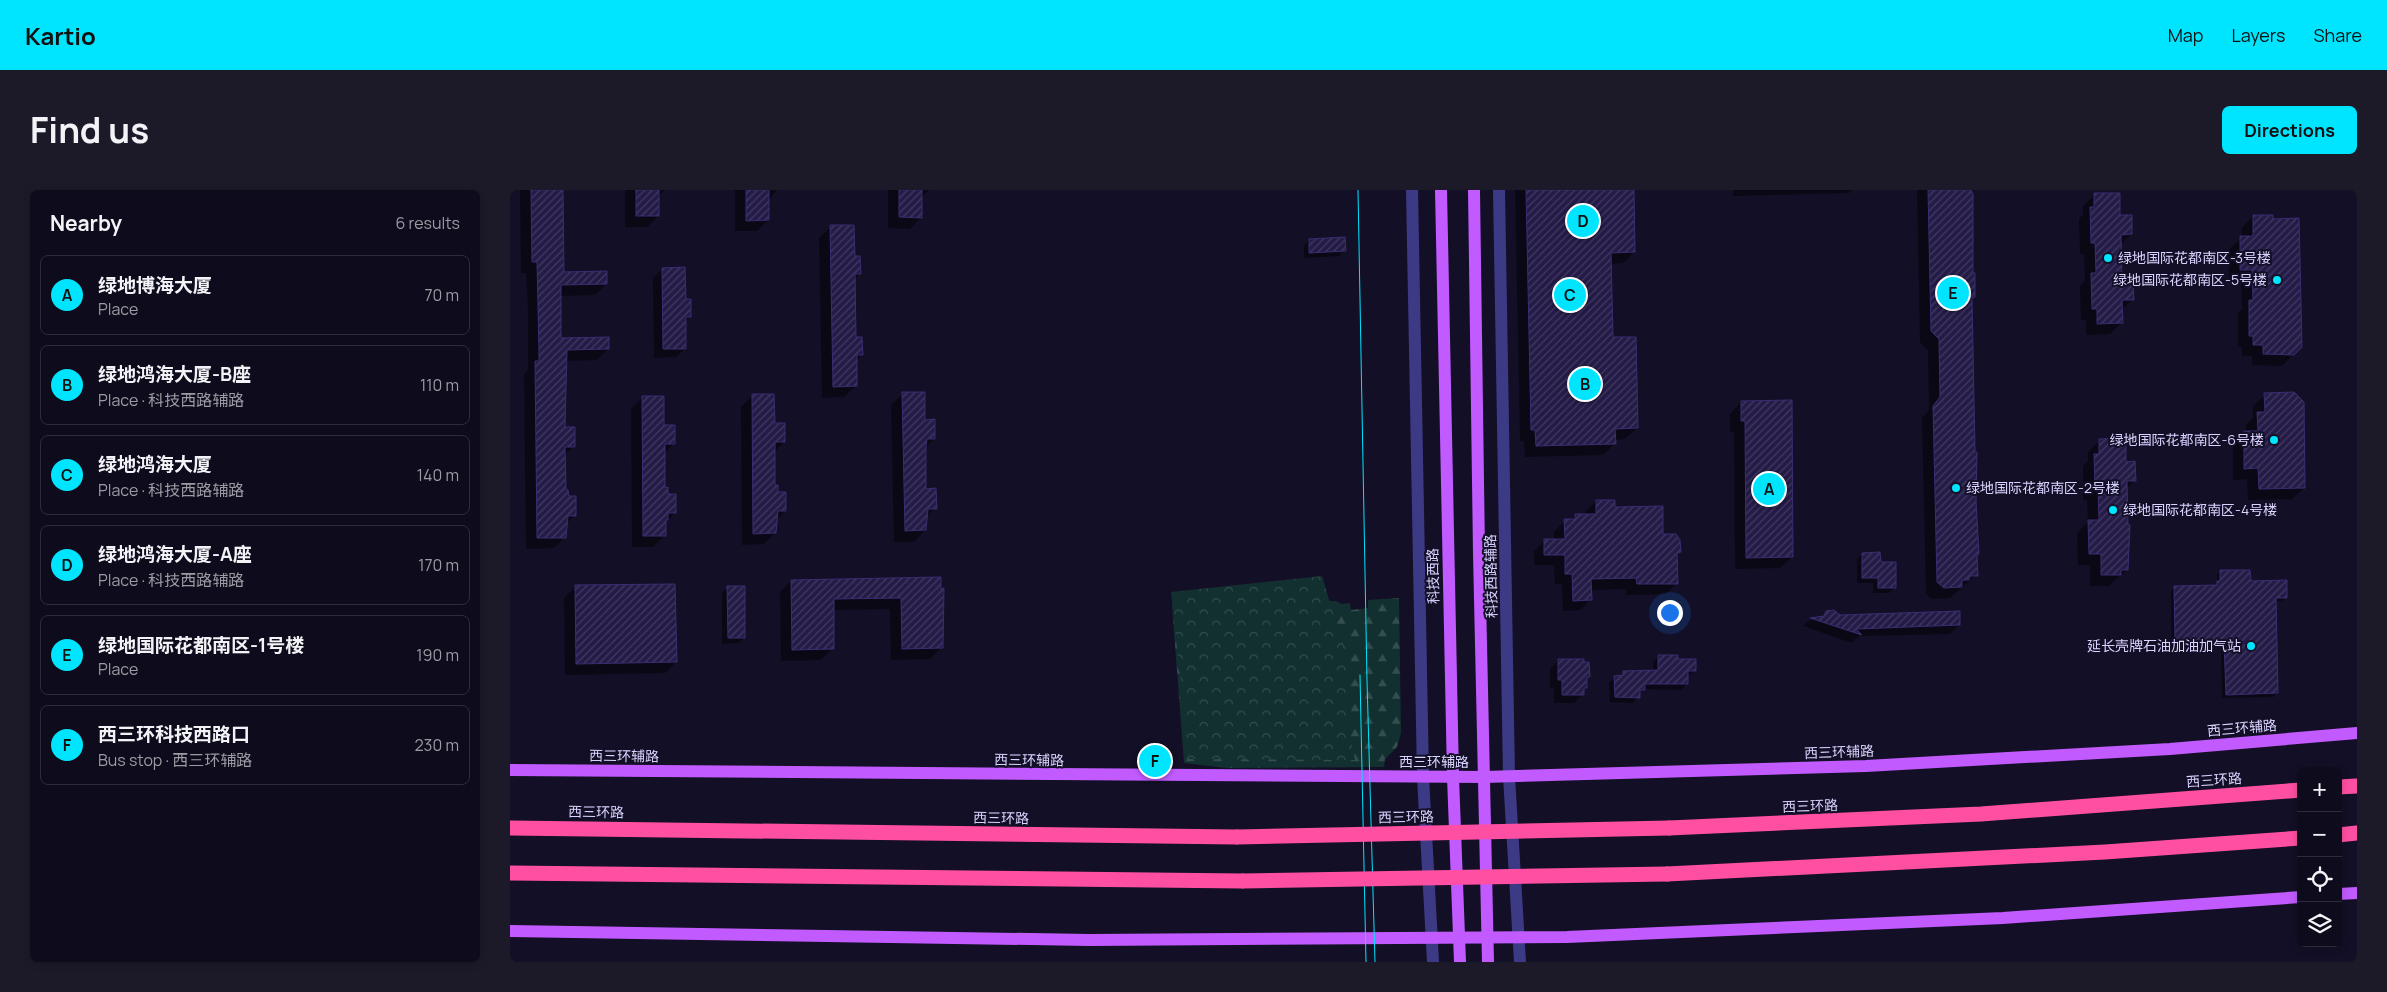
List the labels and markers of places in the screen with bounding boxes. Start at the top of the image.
pin: D [1567,202,1599,240]
place label: 绿地国际花都南区-3号楼 [2118,248,2271,267]
marker: 绿地国际花都南区-3号楼 [2102,252,2114,264]
place label: 绿地国际花都南区-5号楼 [2113,270,2267,289]
pin: E [1937,274,1969,312]
marker: 绿地国际花都南区-5号楼 [2271,274,2283,286]
pin: C [1554,276,1586,314]
pin: B [1569,365,1601,403]
place label: 绿地国际花都南区-6号楼 [2109,430,2264,449]
marker: 绿地国际花都南区-6号楼 [2268,434,2280,446]
pin: A [1753,470,1785,508]
place label: 绿地国际花都南区-2号楼 [1966,478,2120,497]
marker: 绿地国际花都南区-2号楼 [1950,482,1962,494]
place label: 绿地国际花都南区-4号楼 [2123,500,2277,519]
marker: 绿地国际花都南区-4号楼 [2107,504,2119,516]
place label: 延长壳牌石油加油加气站 [2087,636,2241,655]
marker: 延长壳牌石油加油加气站 [2245,640,2257,652]
pin: F [1139,742,1171,780]

